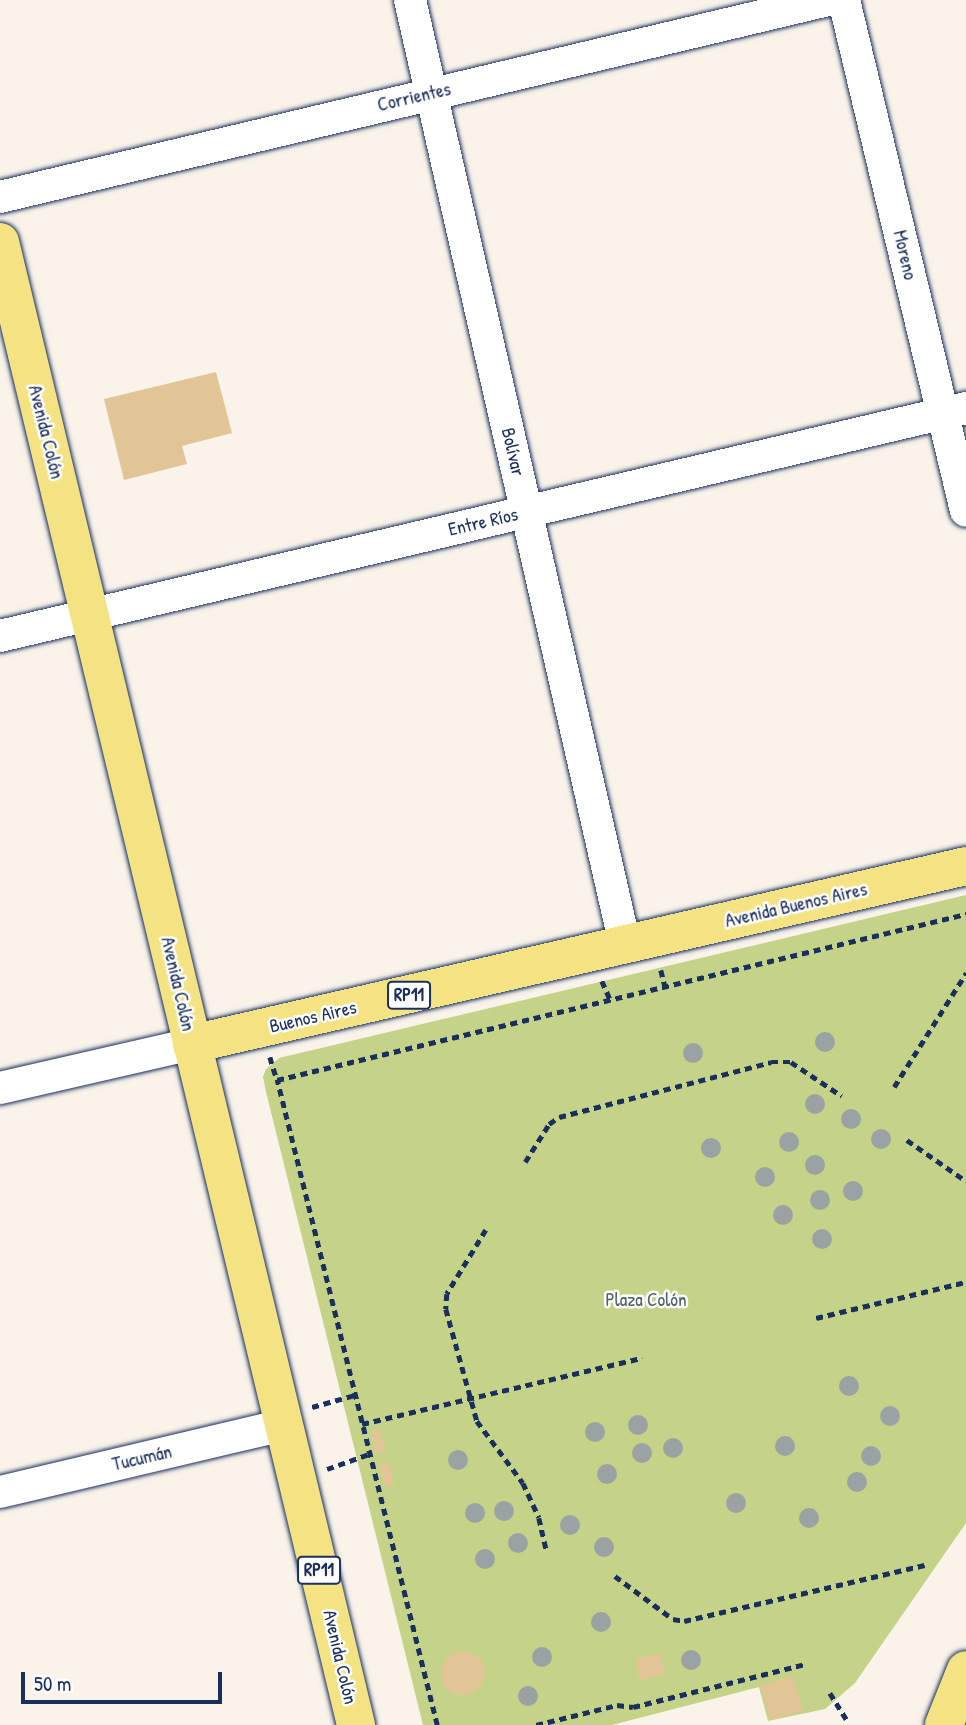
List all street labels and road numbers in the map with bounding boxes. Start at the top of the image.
street label: Corrientes [375,78,453,116]
street label: Moreno [888,228,922,282]
street label: Avenida Colón [23,383,69,481]
street label: Bolívar [496,426,530,478]
street label: Entre Ríos [446,503,520,541]
street label: Avenida Buenos Aires [723,878,869,932]
street label: Avenida Colón [156,935,200,1033]
road number: RP11 [386,980,432,1010]
street label: Buenos Aires [267,996,359,1038]
street label: Tucumán [110,1440,174,1476]
road number: RP11 [296,1555,342,1584]
street label: Avenida Colón [318,1608,362,1706]

